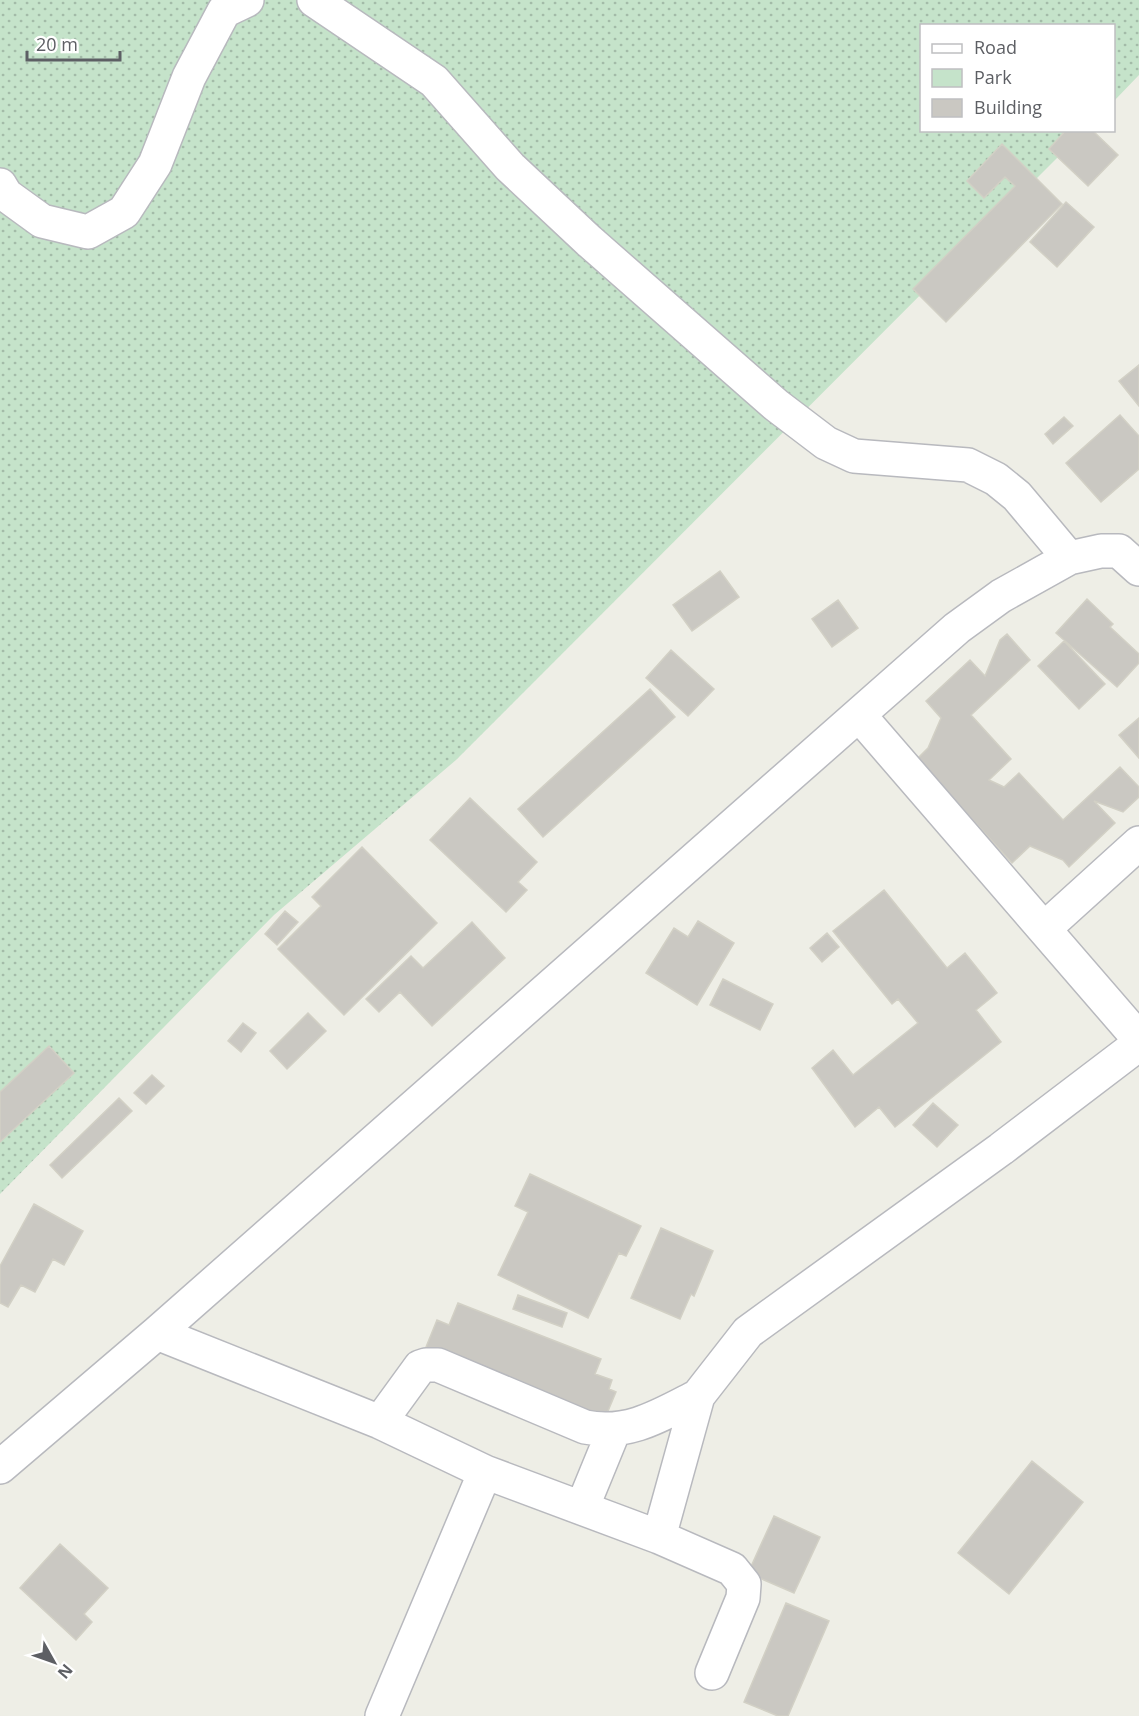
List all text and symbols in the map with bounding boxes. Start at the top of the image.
scale bar [27,24,120,62]
legend [920,24,1115,132]
text: 20 m [36,32,78,56]
text: Road [974,35,1017,59]
text: Park [974,65,1012,89]
text: Building [974,95,1042,119]
north arrow [24,1632,84,1692]
text: N [53,1660,78,1684]

